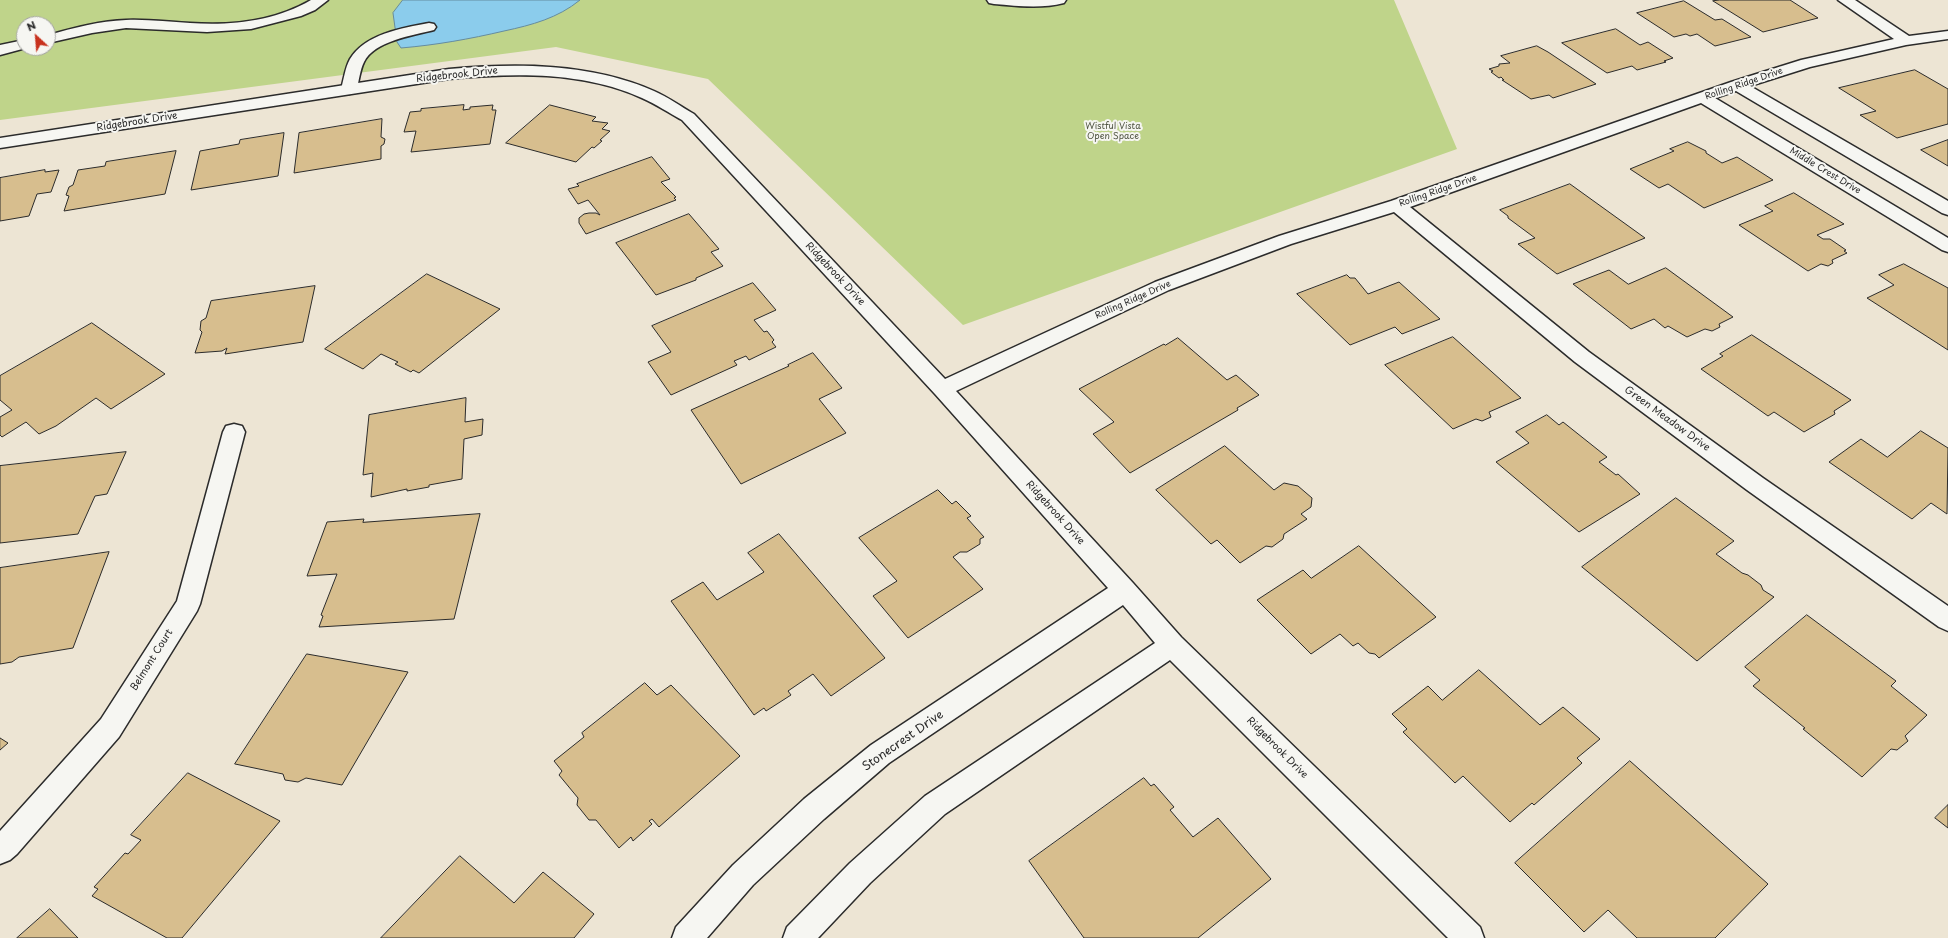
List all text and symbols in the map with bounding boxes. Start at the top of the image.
north arrow [16,16,56,56]
text: N [23,16,39,35]
street label: Ridgebrook Drive [416,65,498,85]
street label: Rolling Ridge Drive [1704,66,1784,102]
street label: Ridgebrook Drive [96,110,178,134]
park label: Wistful Vista Open Space [1085,122,1141,143]
street label: Middle Crest Drive [1787,145,1863,197]
street label: Rolling Ridge Drive [1398,173,1478,209]
street label: Ridgebrook Drive [803,240,867,308]
street label: Rolling Ridge Drive [1094,278,1172,322]
street label: Green Meadow Drive [1622,384,1712,454]
street label: Ridgebrook Drive [1023,479,1087,547]
street label: Belmont Court [128,627,176,693]
street label: Stonecrest Drive [860,708,946,774]
street label: Ridgebrook Drive [1244,715,1310,781]

